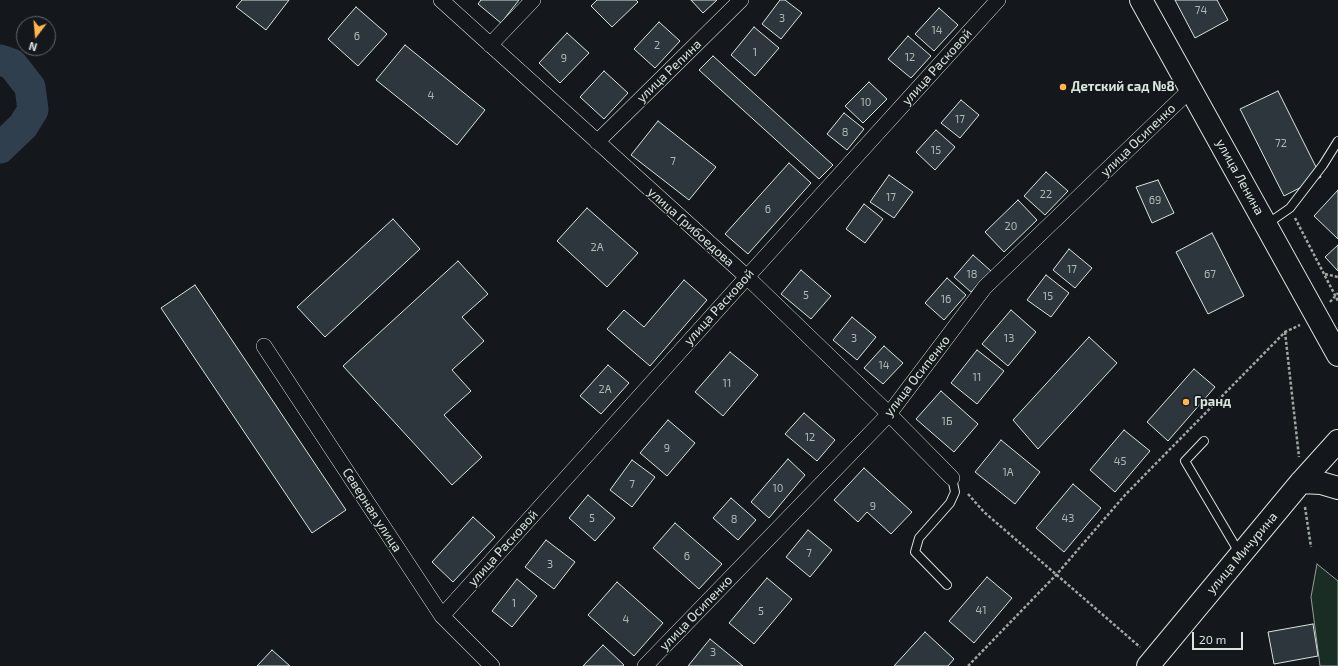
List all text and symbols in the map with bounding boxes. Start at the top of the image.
house number: 74 [1195,3,1207,17]
house number: 3 [779,11,785,25]
north arrow [16,16,56,56]
house number: 14 [931,23,943,37]
street label: улица Расковой [899,26,975,108]
house number: 6 [354,29,360,43]
street label: улица Репина [633,36,705,106]
house number: 2 [654,38,660,52]
text: N [27,40,38,54]
house number: 1 [753,45,757,59]
house number: 12 [905,50,915,64]
house number: 9 [561,51,567,65]
place label: Детский сад №8 [1071,79,1175,95]
marker: Детский сад №8 [1058,82,1068,92]
house number: 4 [428,88,434,102]
house number: 10 [860,95,872,109]
street label: улица Осипенко [1097,100,1179,180]
house number: 17 [955,112,965,126]
house number: 8 [842,125,848,139]
street label: улица Ленина [1213,136,1267,218]
house number: 72 [1275,136,1287,150]
house number: 15 [931,143,941,157]
house number: 7 [670,154,676,168]
street label: улица Грибоедова [645,184,737,270]
house number: 22 [1040,187,1052,201]
house number: 17 [886,190,896,204]
house number: 69 [1149,193,1161,207]
house number: 6 [765,202,771,216]
house number: 20 [1005,219,1017,233]
house number: 2А [590,240,604,254]
house number: 17 [1067,262,1077,276]
street label: улица Расковой [681,266,757,348]
house number: 18 [966,267,978,281]
house number: 67 [1204,267,1216,281]
house number: 5 [803,288,809,302]
house number: 15 [1043,289,1053,303]
house number: 16 [941,292,951,306]
house number: 3 [851,331,857,345]
house number: 13 [1004,331,1014,345]
street label: улица Осипенко [881,332,953,420]
house number: 14 [878,358,890,372]
house number: 11 [973,370,981,384]
house number: 11 [723,376,731,390]
house number: 2А [598,382,612,396]
place label: Гранд [1194,394,1231,410]
marker: Гранд [1181,397,1191,407]
house number: 1Б [942,414,952,428]
house number: 12 [805,430,815,444]
house number: 9 [664,441,670,455]
house number: 45 [1114,454,1126,468]
street label: Северная улица [339,465,405,555]
house number: 1А [1002,465,1014,479]
house number: 7 [629,477,635,491]
house number: 10 [772,481,784,495]
house number: 9 [870,499,876,513]
street label: улица Расковой [465,507,541,589]
street label: улица Мичурина [1203,509,1281,597]
house number: 5 [589,511,595,525]
house number: 43 [1062,511,1074,525]
house number: 8 [731,512,737,526]
house number: 7 [806,546,812,560]
house number: 6 [684,549,690,563]
house number: 3 [547,557,553,571]
street label: улица Осипенко [656,572,736,654]
house number: 1 [512,596,516,610]
house number: 41 [975,603,987,617]
house number: 5 [758,604,764,618]
house number: 4 [623,612,629,626]
scale bar [1194,624,1245,650]
text: 20 m [1199,632,1226,646]
house number: 3 [710,645,716,659]

